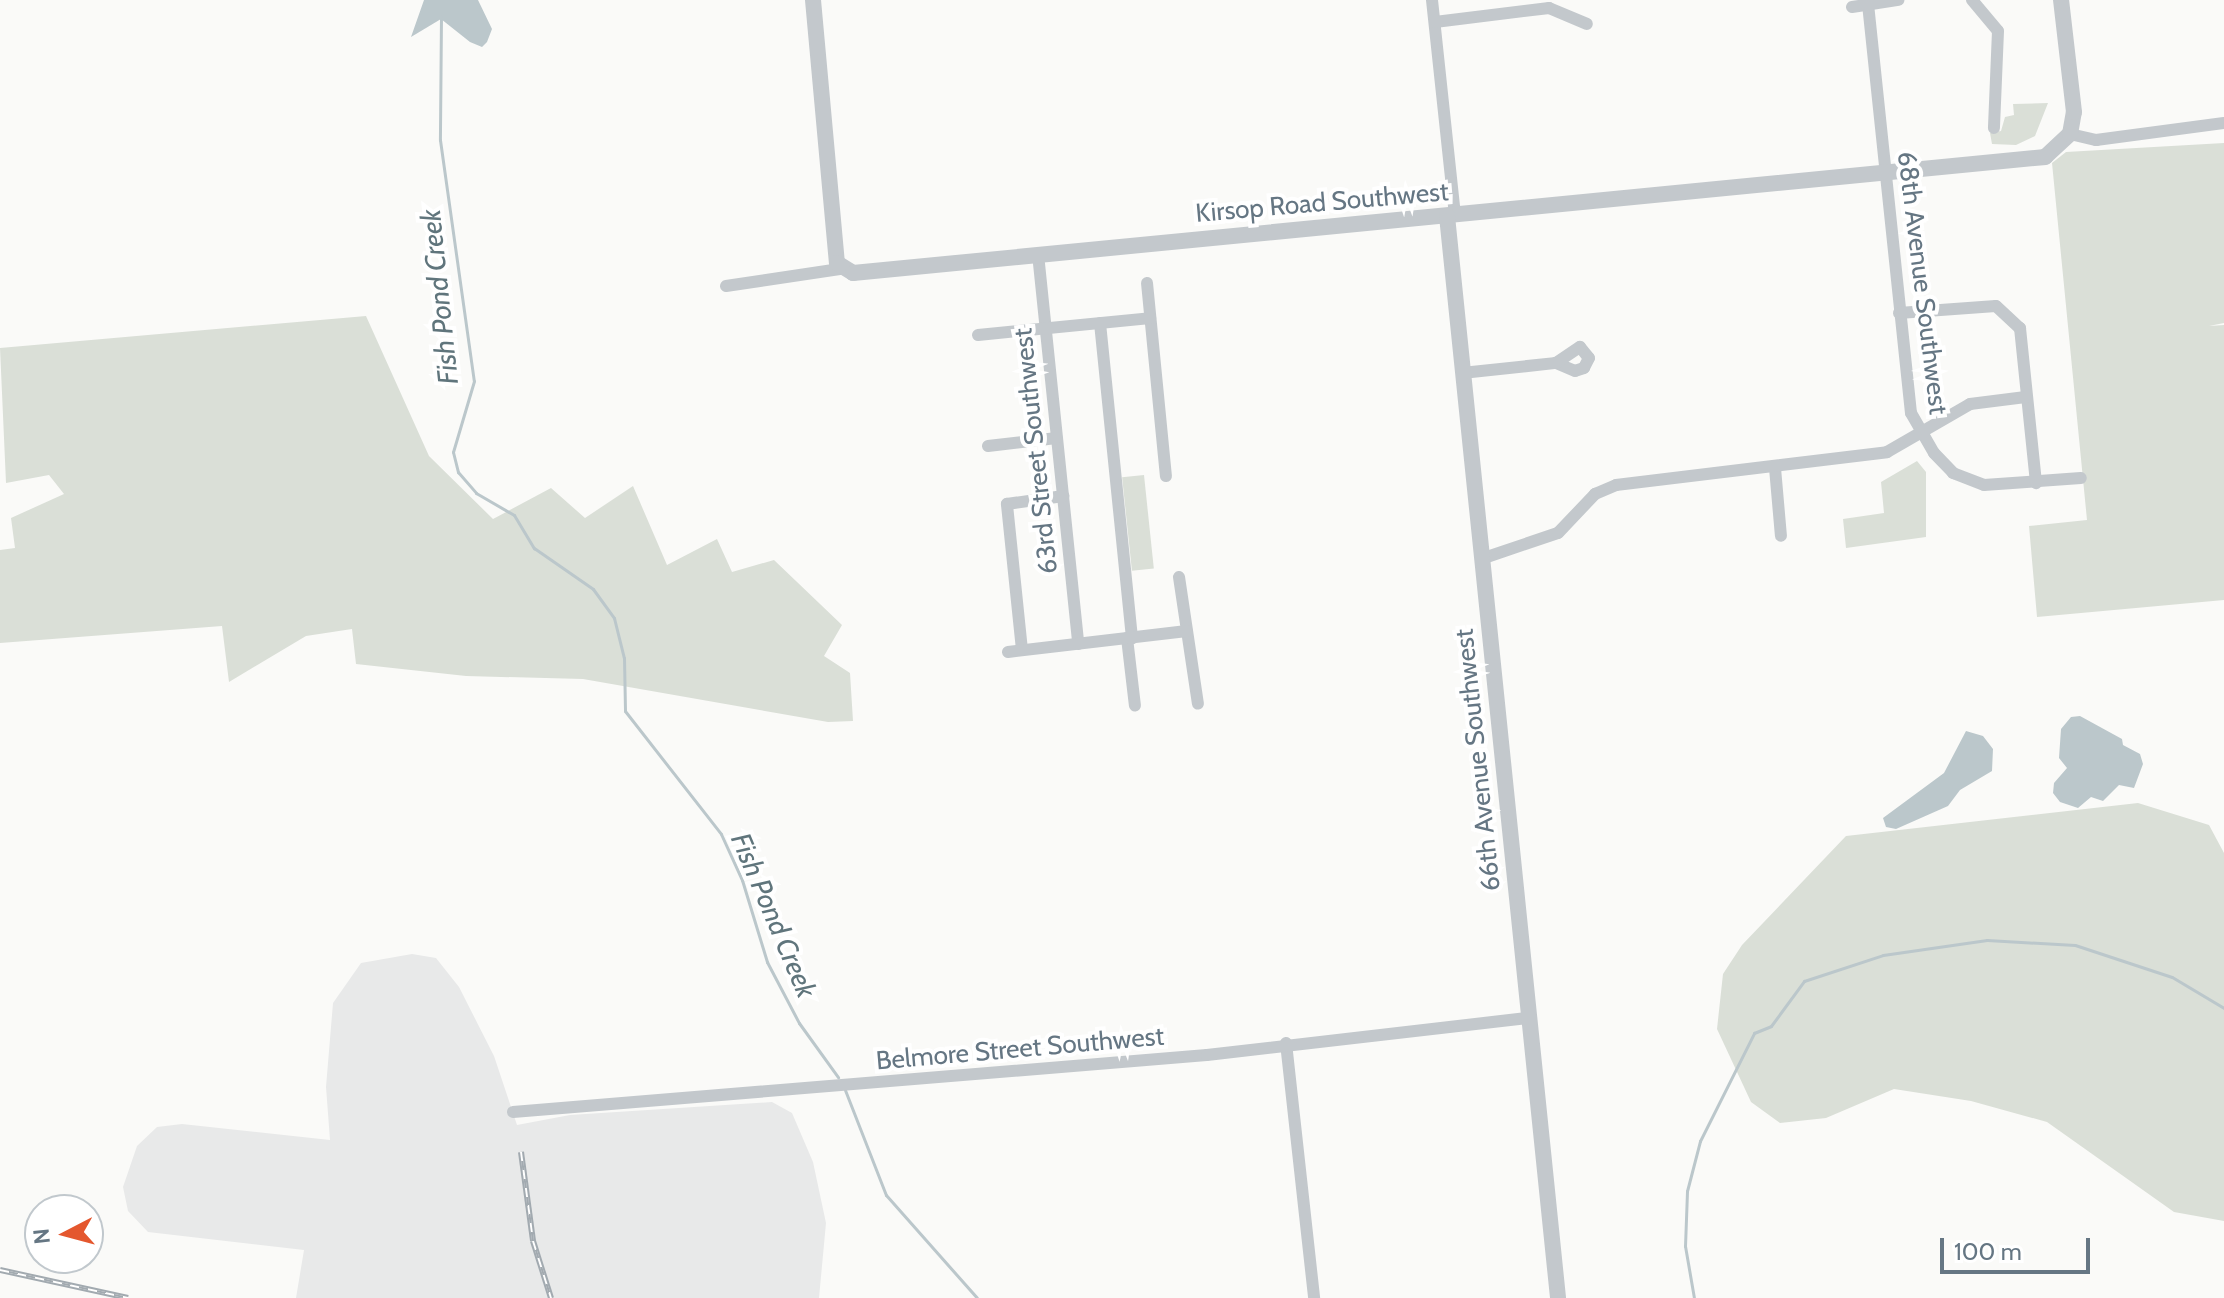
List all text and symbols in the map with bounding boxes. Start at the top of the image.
street label: 68th Avenue Southwest [1890,150,1954,416]
street label: Kirsop Road Southwest [1194,176,1450,230]
water label: Fish Pond Creek [413,208,465,386]
street label: 63rd Street Southwest [1008,327,1064,575]
street label: 66th Avenue Southwest [1449,627,1507,893]
water label: Fish Pond Creek [724,827,824,1003]
street label: Belmore Street Southwest [875,1021,1165,1077]
north arrow [24,1194,104,1274]
scale bar [1944,1222,2094,1272]
text: N [27,1227,56,1246]
text: 100 m [1954,1237,2022,1266]

